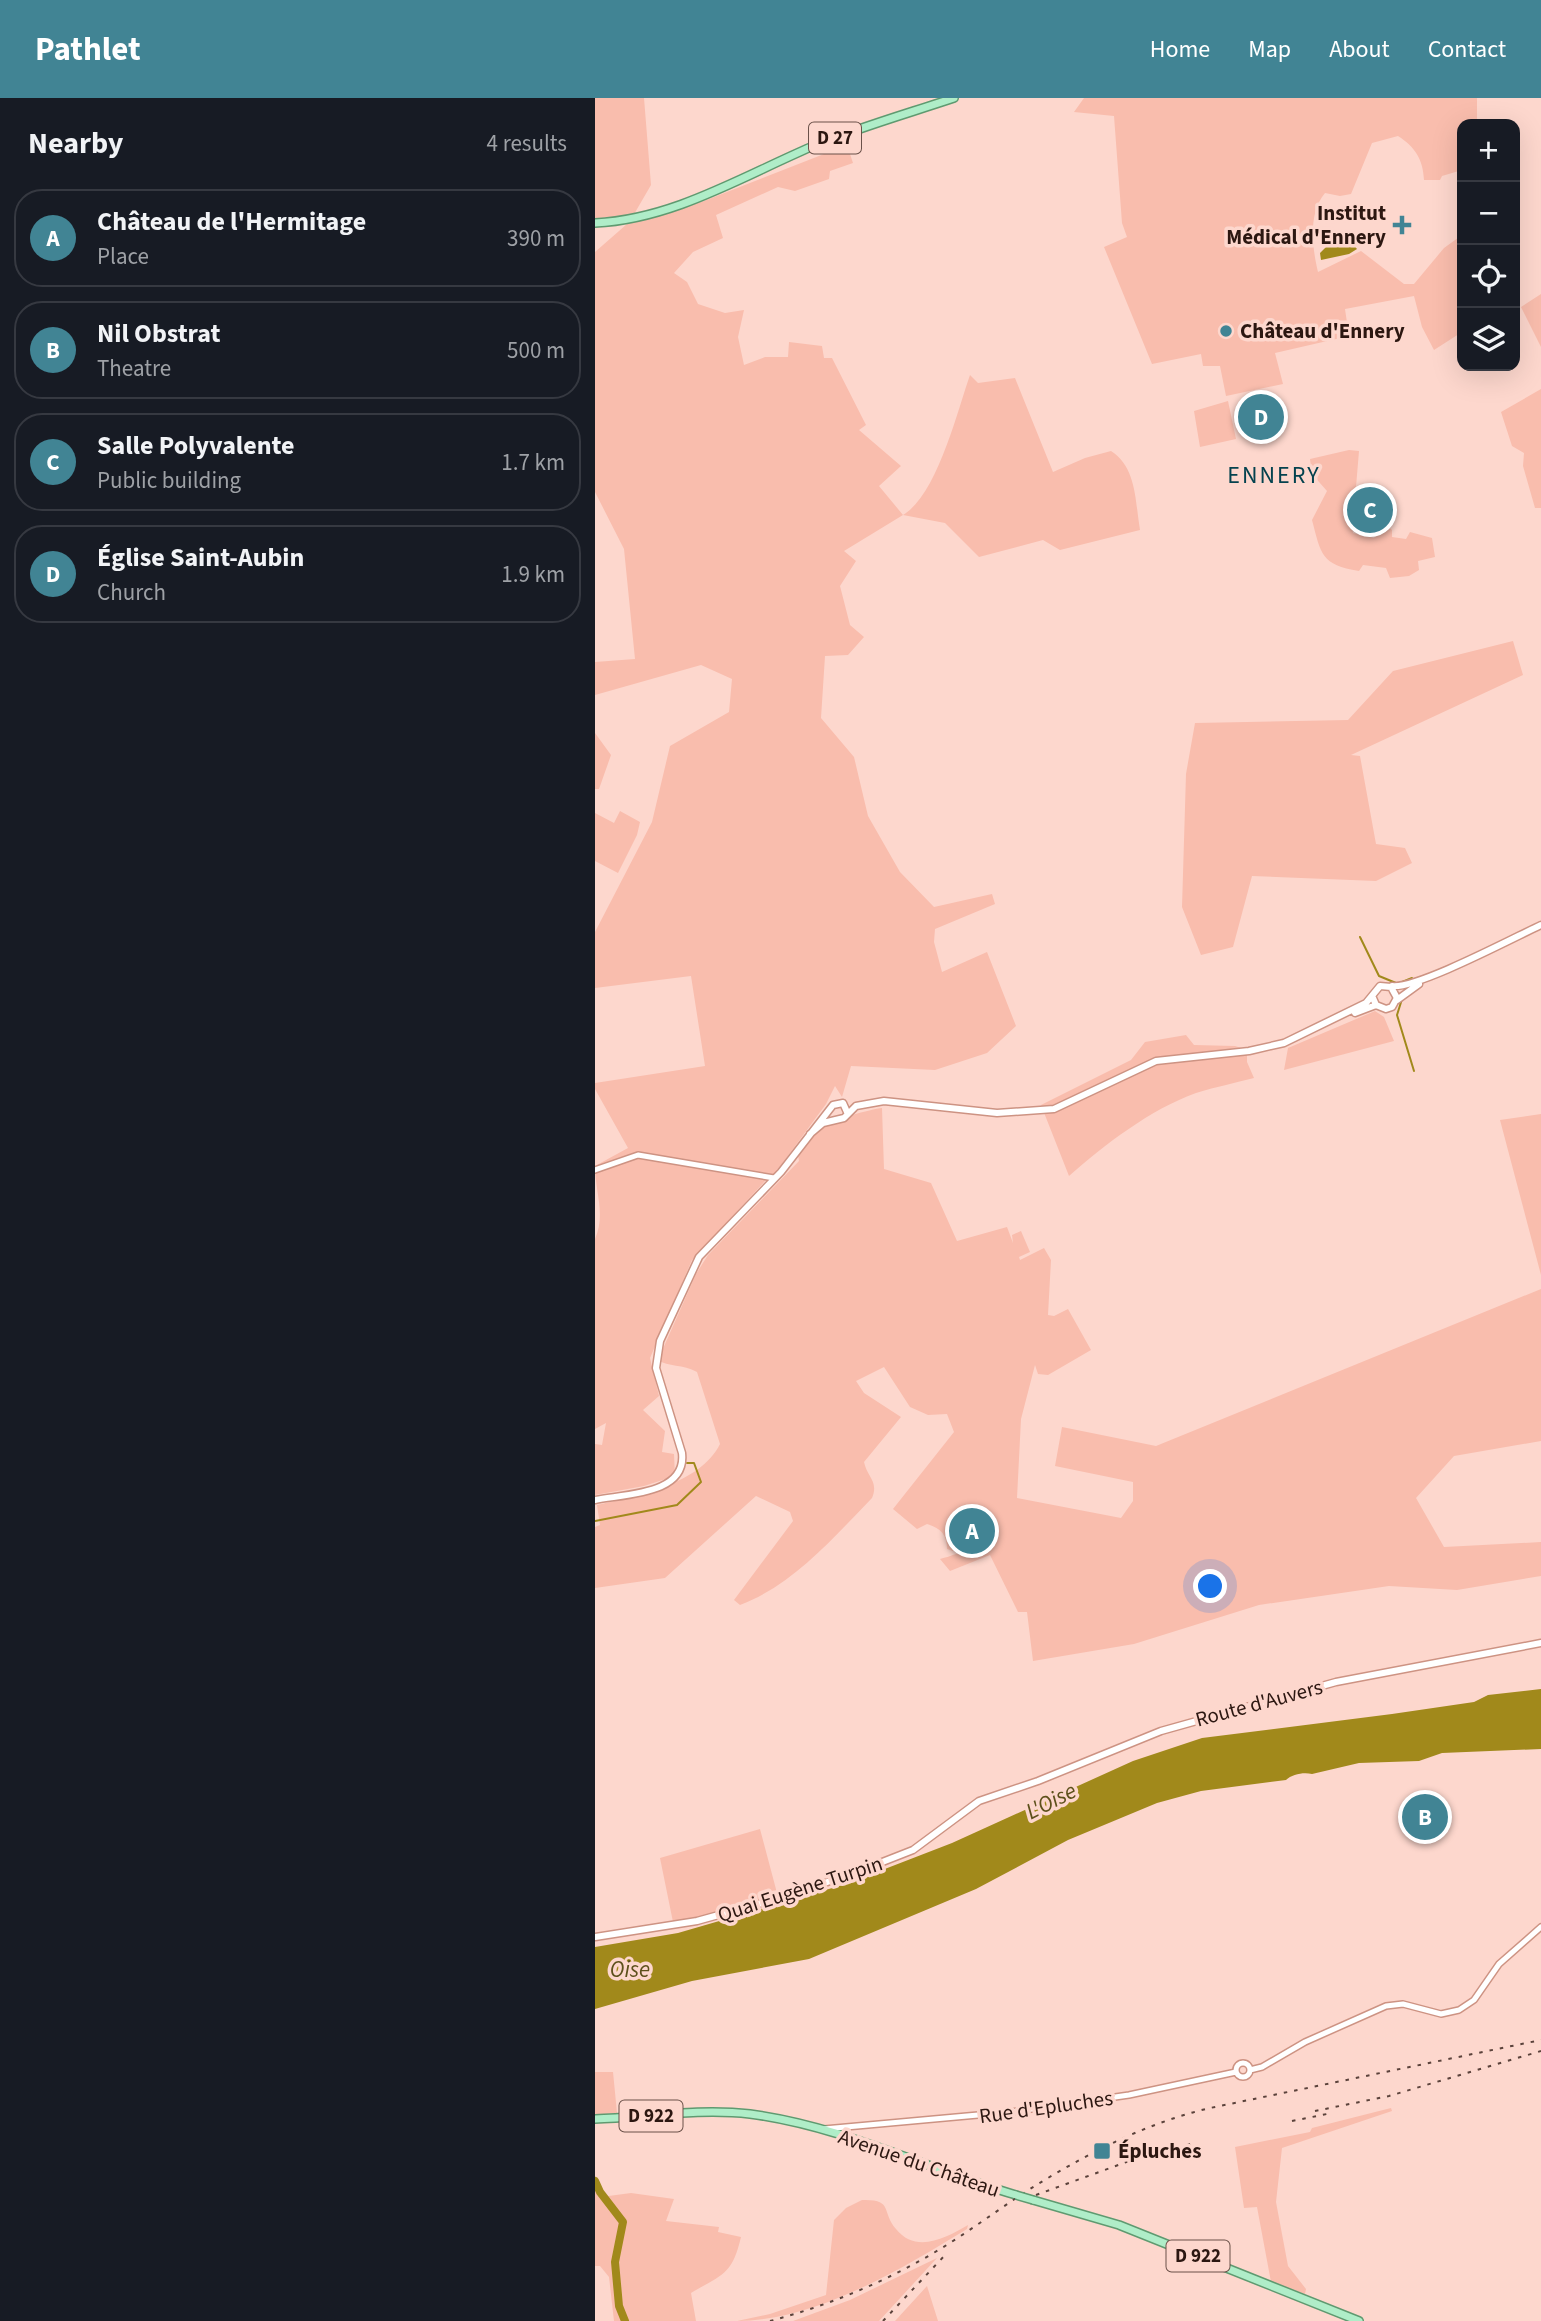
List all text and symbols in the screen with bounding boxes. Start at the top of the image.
text: Pathlet [35,26,141,73]
text: Home [1150,32,1210,67]
text: Map [1248,32,1291,67]
text: About [1329,32,1390,67]
text: Contact [1428,32,1506,67]
map controls [1457,119,1520,371]
button: + [1457,119,1520,182]
text: Nearby [28,122,123,165]
road number: D 27 [809,122,861,154]
text: 4 results [487,127,567,160]
button: − [1457,182,1520,245]
place label: Institut Médical d'Ennery [1226,198,1386,252]
text: Château de l'Hermitage [97,203,366,240]
marker: Institut Médical d'Ennery [1392,215,1412,235]
text: A [46,222,60,255]
text: 390 m [507,222,565,255]
text: Place [97,240,149,273]
button: locate [1457,245,1520,308]
button: layers [1457,308,1520,371]
text: Nil Obstrat [97,315,220,352]
place label: Château d'Ennery [1240,316,1405,346]
marker: Château d'Ennery [1218,323,1234,339]
text: B [46,334,60,367]
text: 500 m [507,334,565,367]
text: Theatre [97,352,171,385]
pin: D [1238,391,1284,443]
text: Salle Polyvalente [97,427,295,464]
text: C [46,446,60,479]
text: 1.7 km [501,446,565,479]
district label: ENNERY [1227,458,1321,493]
text: Public building [97,464,241,497]
pin: C [1347,484,1393,536]
text: Église Saint-Aubin [97,539,304,576]
text: D [46,558,60,591]
text: 1.9 km [501,558,565,591]
text: Church [97,576,166,609]
pin: A [949,1505,995,1557]
your location [1193,1569,1227,1603]
street label: Route d'Auvers [1192,1672,1326,1734]
water label: L'Oise [1020,1774,1082,1828]
pin: B [1402,1791,1448,1843]
street label: Quai Eugène Turpin [714,1848,886,1930]
water label: Oise [610,1953,650,1986]
street label: Rue d'Epluches [977,2083,1115,2131]
road number: D 922 [619,2100,683,2132]
street label: Avenue du Château [834,2121,1004,2205]
place label: Épluches [1118,2136,1201,2166]
marker: Épluches [1092,2141,1112,2161]
road number: D 922 [1167,2240,1229,2272]

